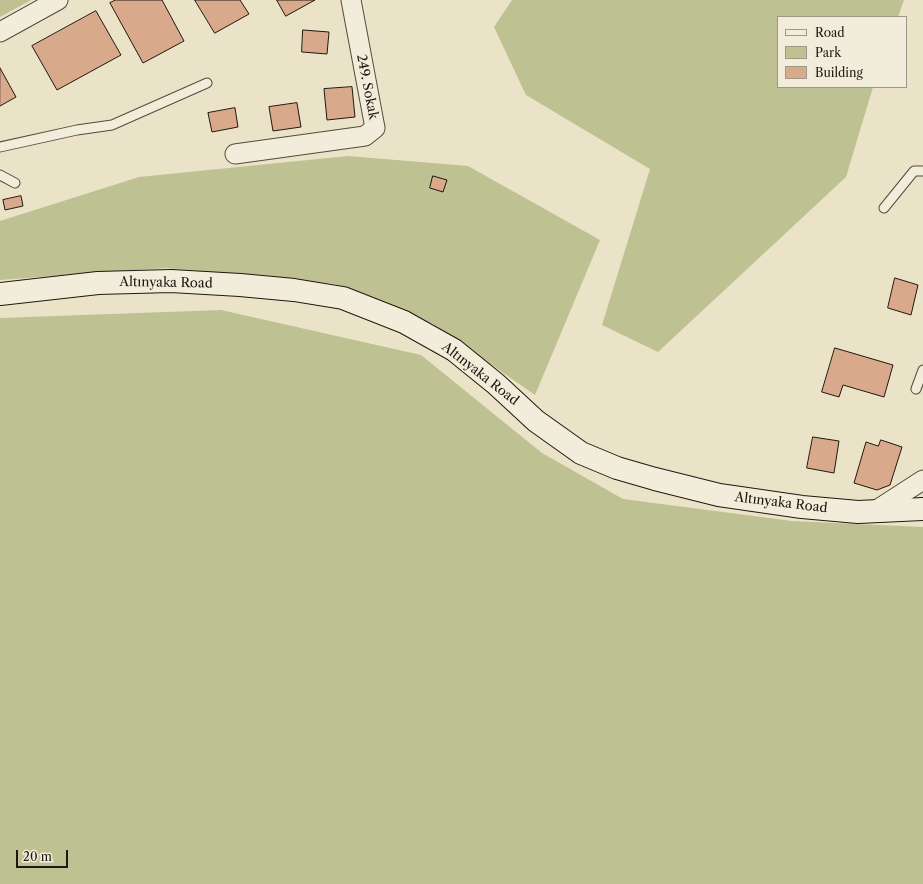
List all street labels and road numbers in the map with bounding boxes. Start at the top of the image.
street label: 249. Sokak [353,53,381,121]
street label: Altınyaka Road [119,274,213,292]
street label: Altınyaka Road [438,339,522,409]
street label: Altınyaka Road [734,490,828,516]

